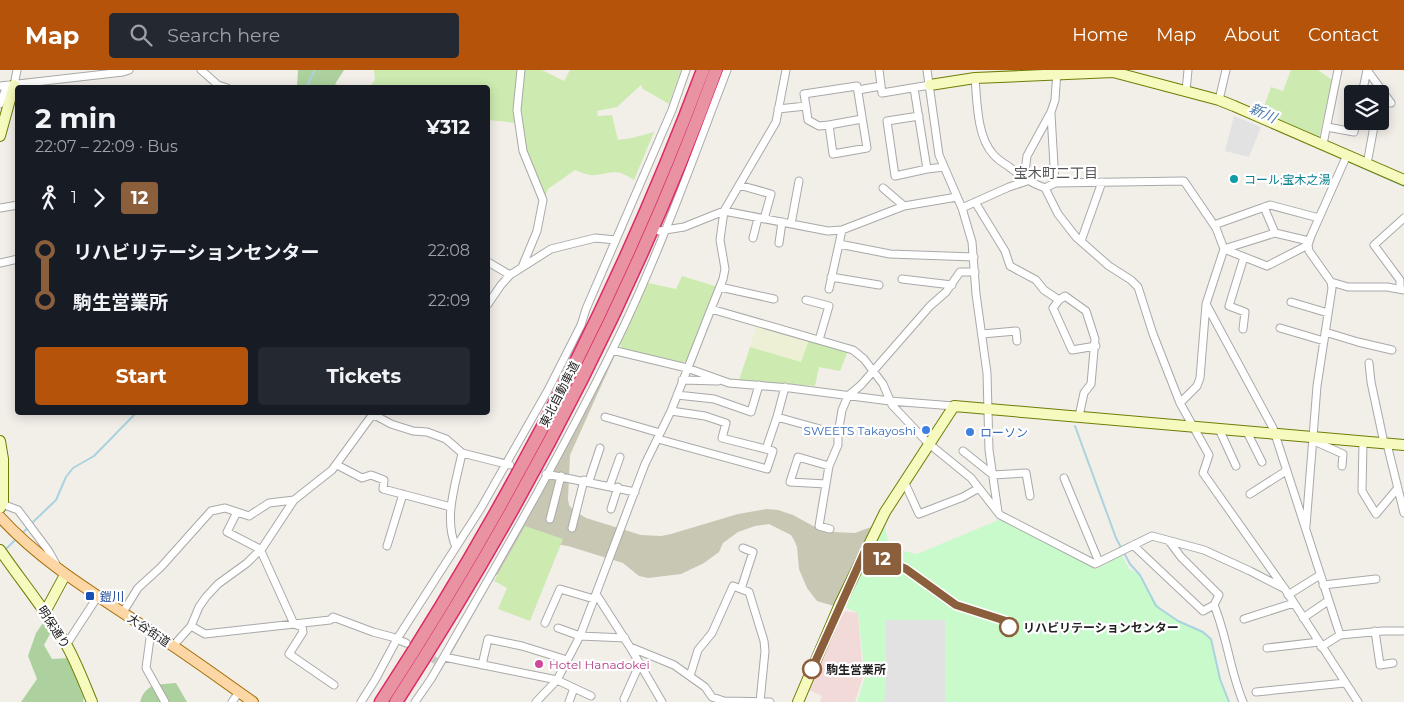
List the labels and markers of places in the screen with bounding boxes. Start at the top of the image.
place label: コール;宝木之湯 [1244,172,1331,187]
marker: コール;宝木之湯 [1228,173,1240,185]
place label: SWEETS Takayoshi [804,423,916,438]
marker: SWEETS Takayoshi [920,424,932,436]
place label: ローソン [980,425,1028,440]
marker: ローソン [964,426,976,438]
place label: 鎧川 [100,589,124,604]
marker: 鎧川 [84,590,96,602]
marker: リハビリテーションセンター [999,617,1019,637]
place label: リハビリテーションセンター [1023,620,1179,635]
place label: Hotel Hanadokei [549,657,650,672]
marker: Hotel Hanadokei [533,658,545,670]
marker: 駒生営業所 [802,659,822,679]
place label: 駒生営業所 [826,662,886,677]

